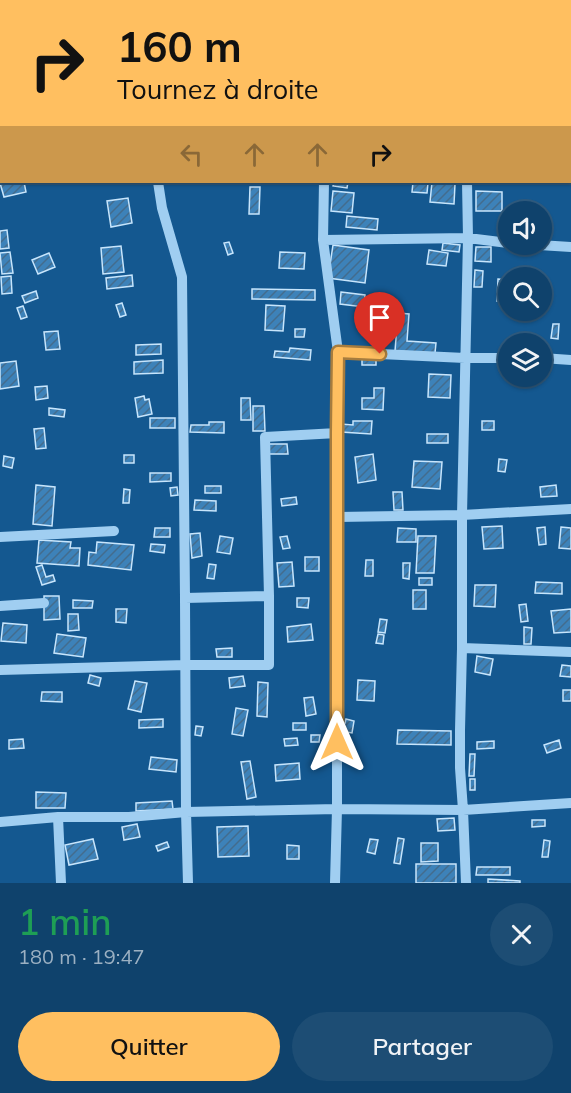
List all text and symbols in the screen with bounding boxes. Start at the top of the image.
text: 160 m [117,20,242,73]
icon: right [18,24,96,102]
text: Tournez à droite [117,72,318,106]
icon: left [175,138,208,171]
icon: ahead [238,138,271,171]
icon: ahead [301,138,334,171]
icon: right [364,138,397,171]
map controls [498,201,552,387]
button: sound [498,201,552,255]
button: search [498,267,552,321]
pin [354,292,405,354]
icon: arrive [363,301,396,334]
button: layers [498,333,552,387]
position arrow [305,710,369,774]
text: 1 min [18,899,112,944]
button: close [490,903,553,966]
text: 180 m · 19:47 [18,944,144,969]
button: Quitter [18,1012,280,1081]
button: Partager [292,1012,553,1081]

